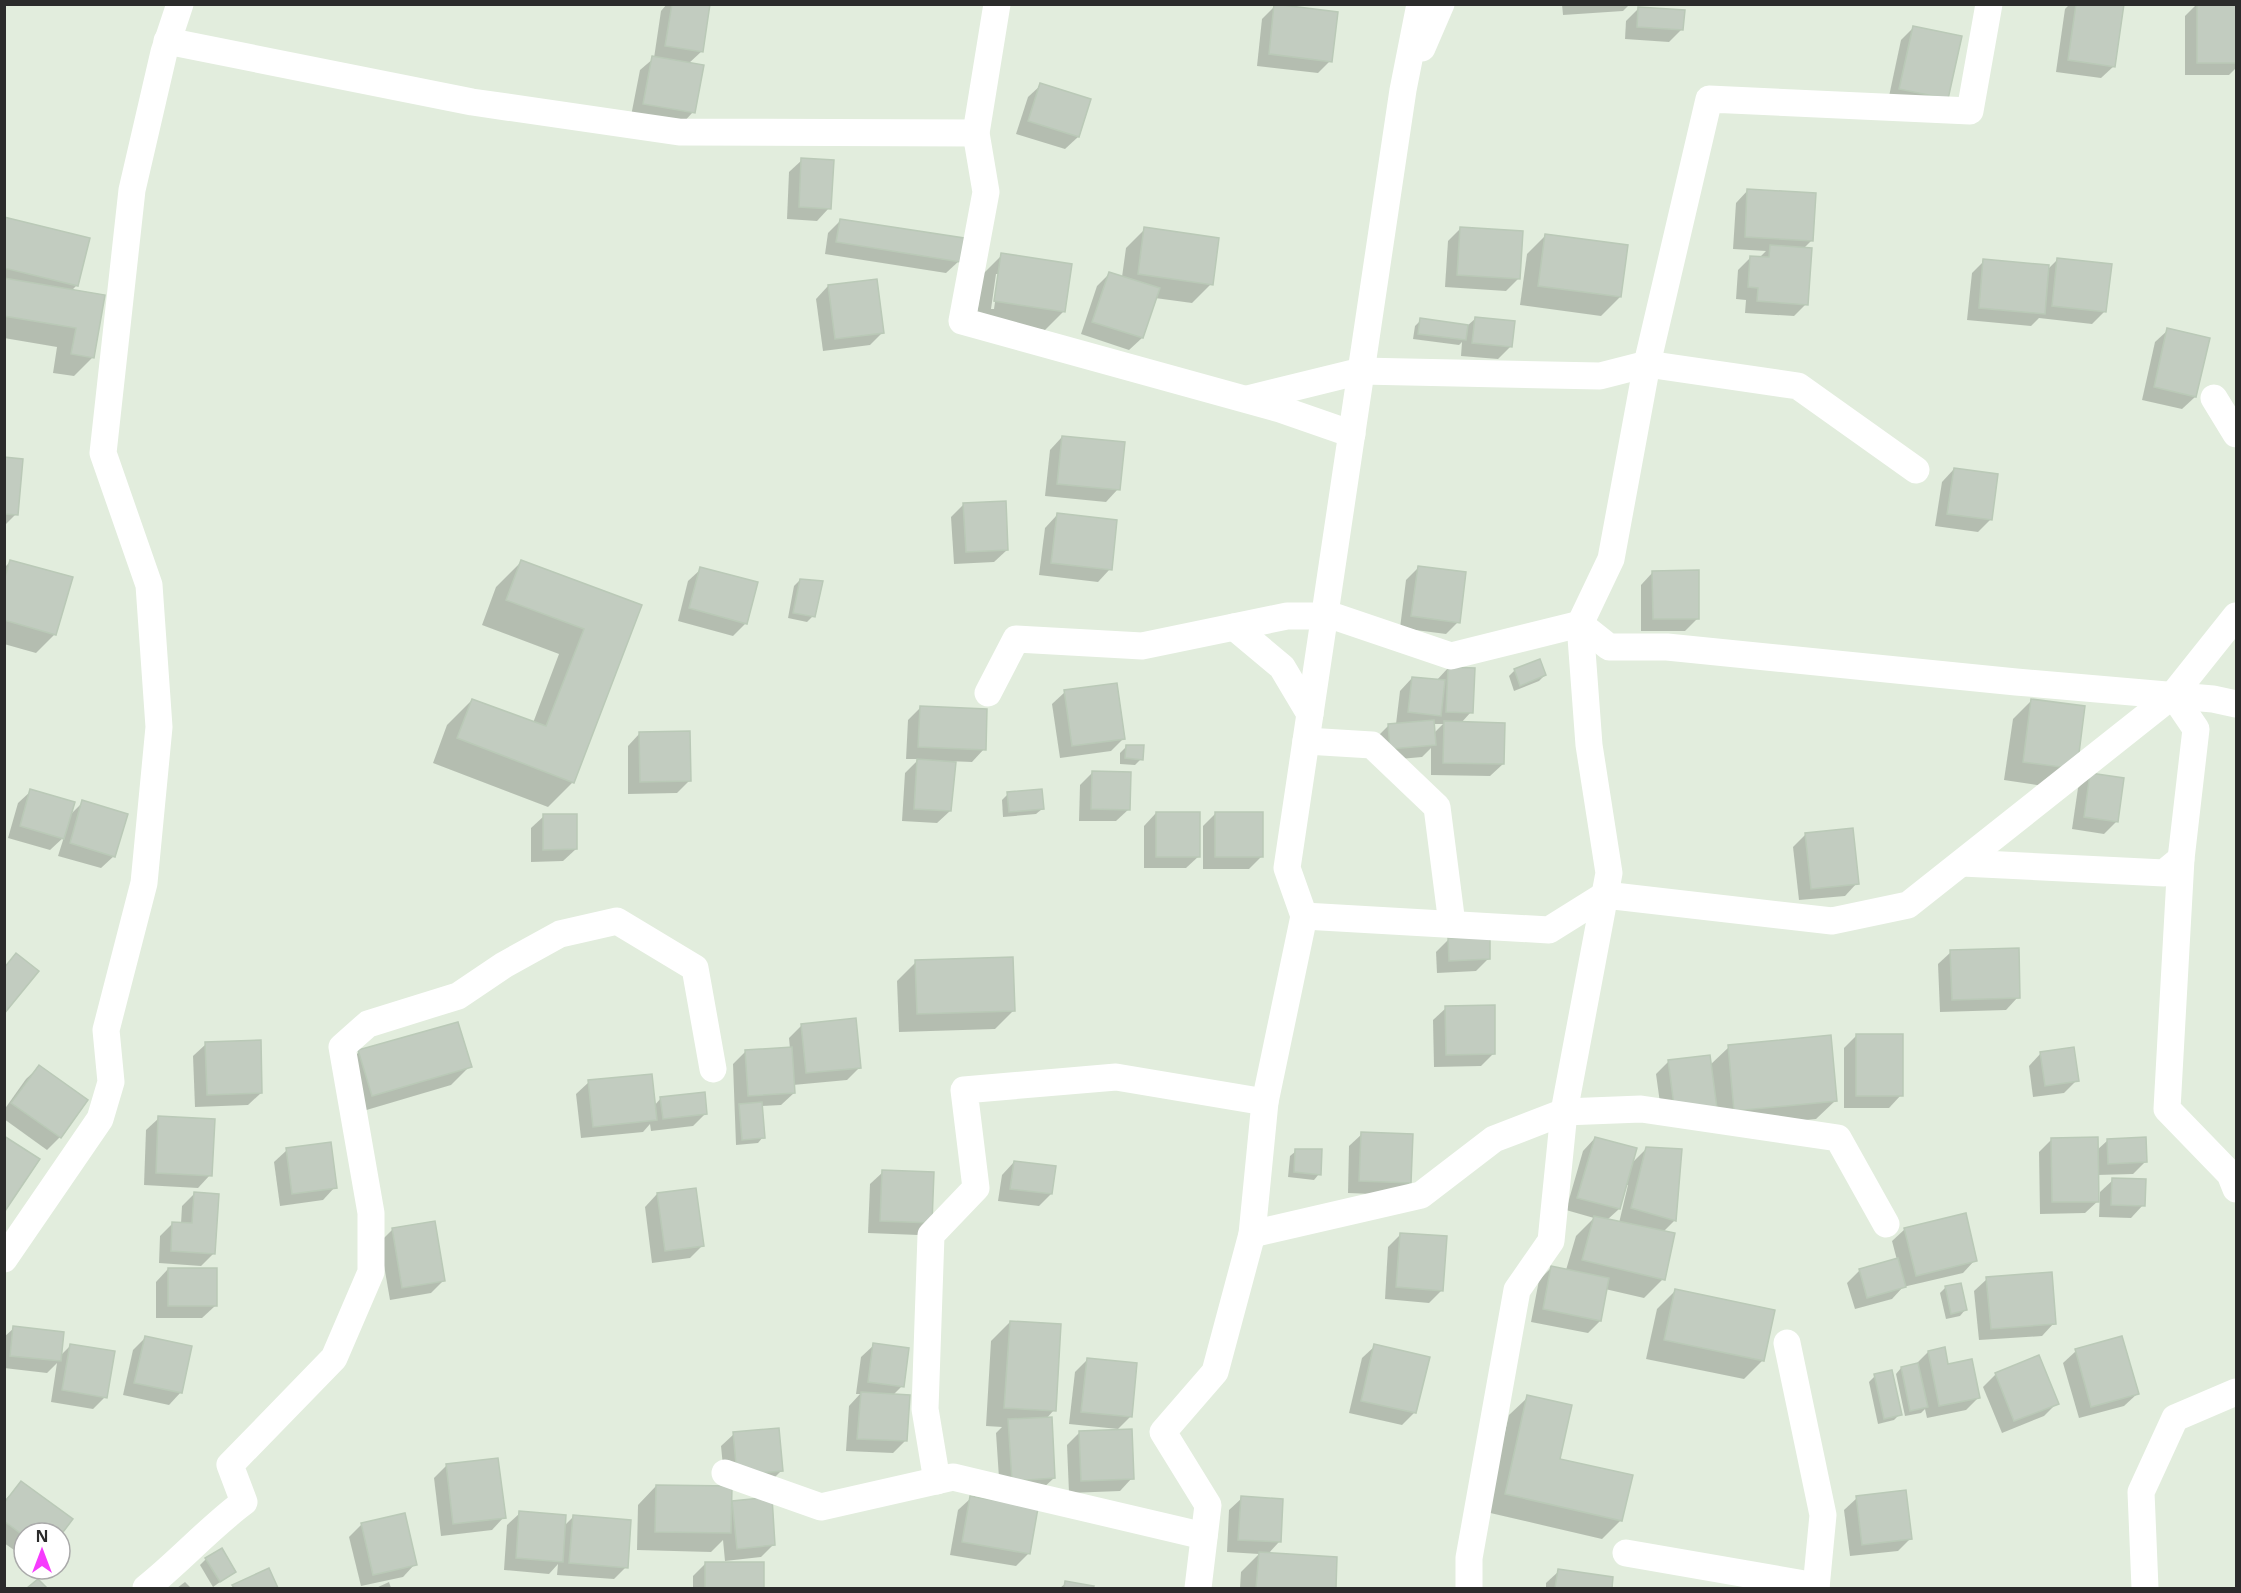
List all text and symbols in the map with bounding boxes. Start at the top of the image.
north arrow [12,1521,72,1581]
text: N [35,1525,49,1547]

